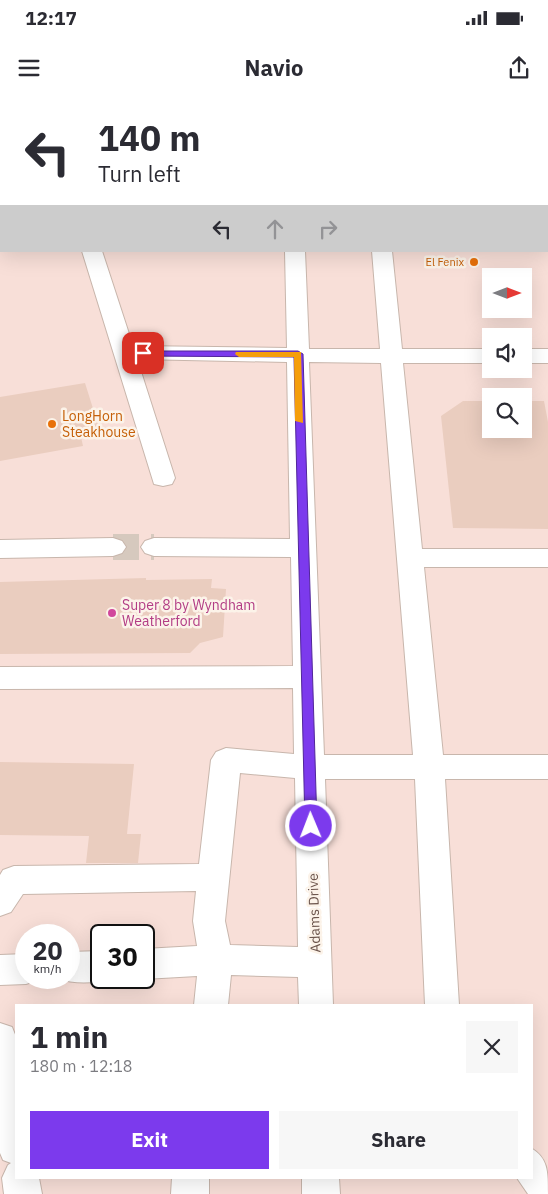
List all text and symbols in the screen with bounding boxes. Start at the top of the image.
text: 12:17 [25,6,77,30]
text: Navio [245,53,303,82]
icon: menu [15,54,43,82]
icon: share [505,54,533,82]
text: 140 m [98,115,201,161]
icon: left [15,120,80,185]
text: Turn left [98,159,181,188]
icon: left [208,215,236,243]
icon: ahead [261,215,289,243]
icon: right [314,215,342,243]
place label: El Fenix [426,255,464,269]
marker: El Fenix [468,256,480,268]
north arrow [482,268,532,318]
map controls [482,268,532,438]
button: sound [482,328,532,378]
pin [122,332,164,374]
icon: arrive [129,339,157,367]
button: search [482,388,532,438]
place label: LongHorn Steakhouse [62,407,136,441]
marker: LongHorn Steakhouse [46,418,58,430]
place label: Super 8 by Wyndham Weatherford [122,596,256,630]
marker: Super 8 by Wyndham Weatherford [106,607,118,619]
position arrow [284,799,336,851]
street label: Adams Drive [304,873,324,953]
speed limit sign: 30 [90,924,155,989]
text: 20 [32,934,63,967]
text: km/h [33,961,62,976]
text: 1 min [30,1017,108,1056]
button: close [466,1021,518,1073]
text: 180 m · 12:18 [30,1056,132,1076]
button: Exit [30,1111,269,1169]
button: Share [279,1111,518,1169]

